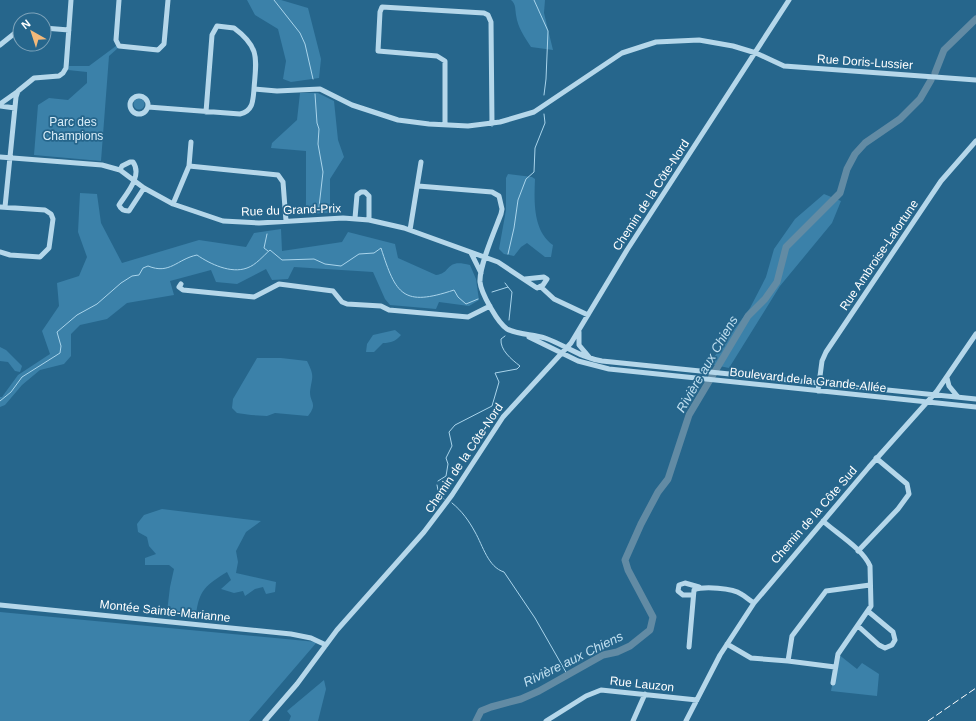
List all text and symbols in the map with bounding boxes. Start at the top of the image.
north arrow [12,12,52,52]
text: N [19,17,33,31]
street label: Rue Doris-Lussier [817,52,913,72]
park label: Parc des Champions [43,115,103,143]
street label: Chemin de la Côte-Nord [610,137,692,253]
street label: Rue Ambroise-Lafortune [837,197,921,313]
street label: Rue du Grand-Prix [241,201,341,219]
water label: Rivière aux Chiens [673,313,741,415]
street label: Boulevard de la Grande-Allée [729,365,887,395]
street label: Chemin de la Côte-Nord [422,400,506,516]
street label: Chemin de la Côte Sud [768,464,860,566]
street label: Montée Sainte-Marianne [99,597,231,625]
water label: Rivière aux Chiens [521,628,626,690]
street label: Rue Lauzon [609,674,675,694]

